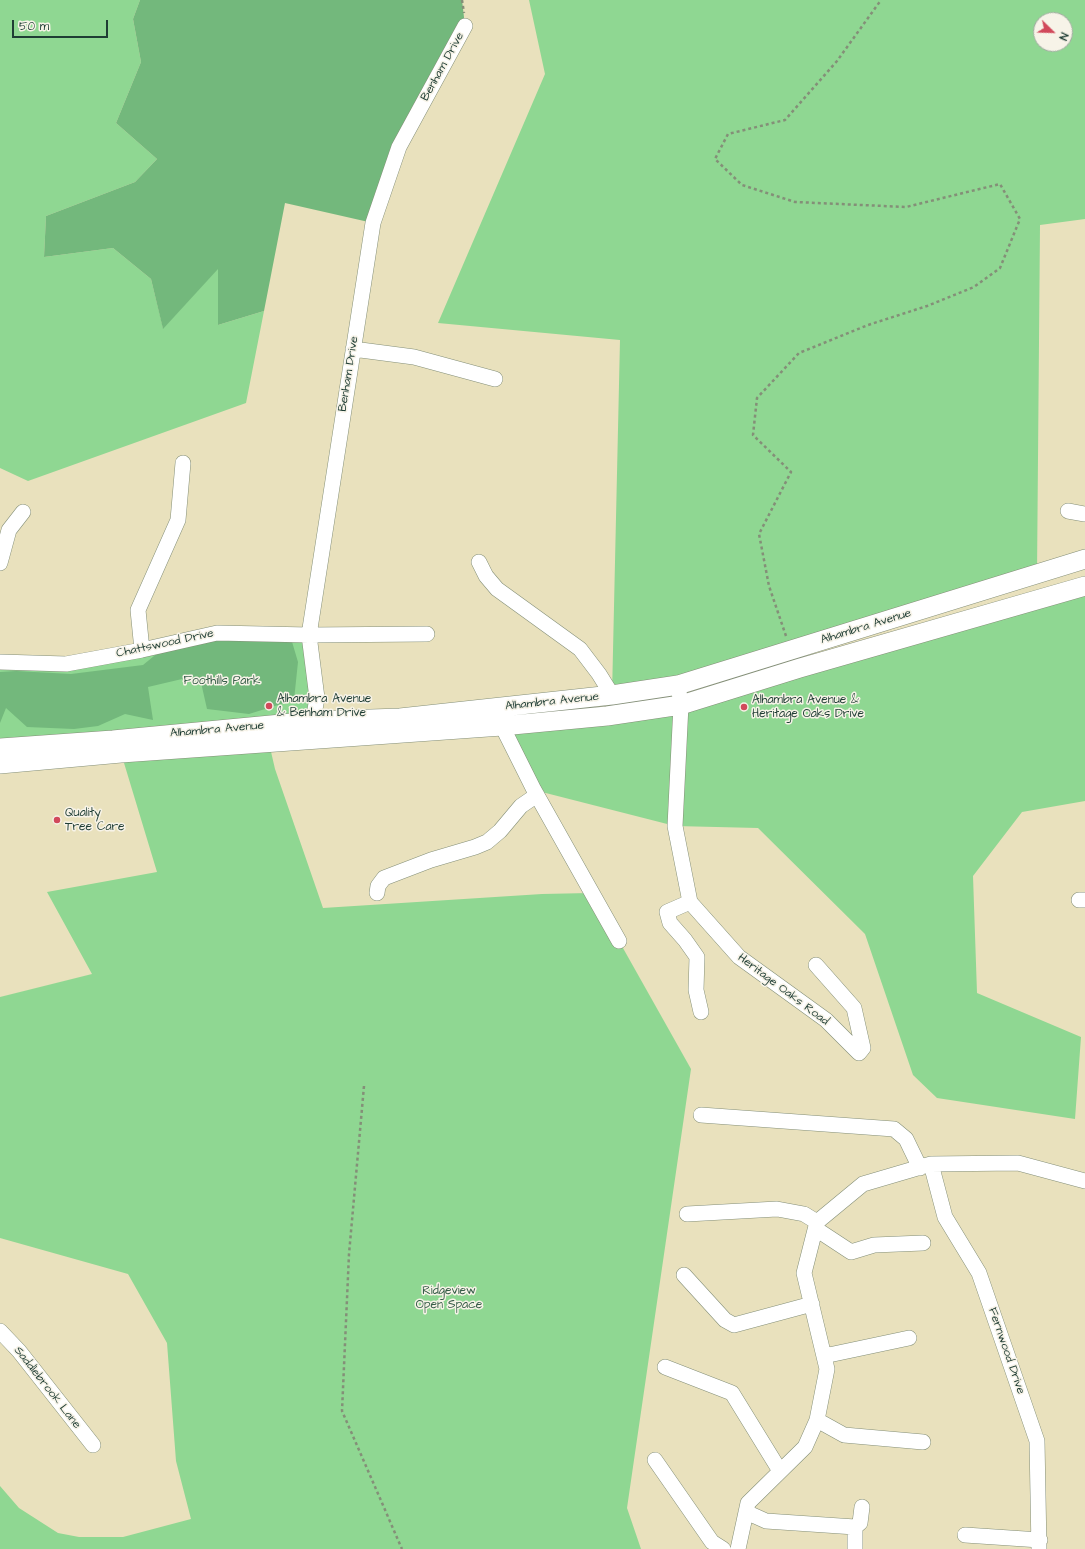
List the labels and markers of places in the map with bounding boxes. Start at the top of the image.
place label: Alhambra Avenue & Benham Drive [277,692,371,720]
place label: Alhambra Avenue & Heritage Oaks Drive [752,693,864,721]
marker: Alhambra Avenue & Benham Drive [264,701,274,711]
marker: Alhambra Avenue & Heritage Oaks Drive [739,702,749,712]
place label: Quality Tree Care [65,806,125,834]
marker: Quality Tree Care [52,815,62,825]

